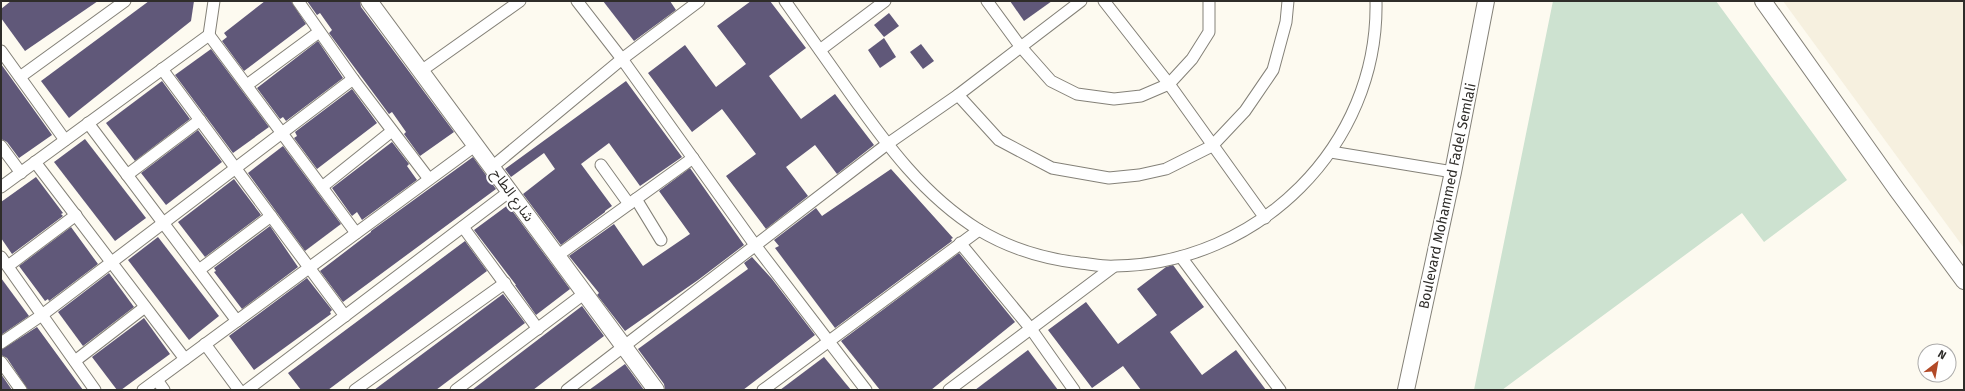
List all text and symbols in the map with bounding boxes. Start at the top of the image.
street label: Boulevard Mohammed Fadel Semlali [1415,82,1480,311]
street label: شارع الطاح [486,166,537,226]
north arrow [1917,343,1957,383]
text: N [1935,347,1948,362]

